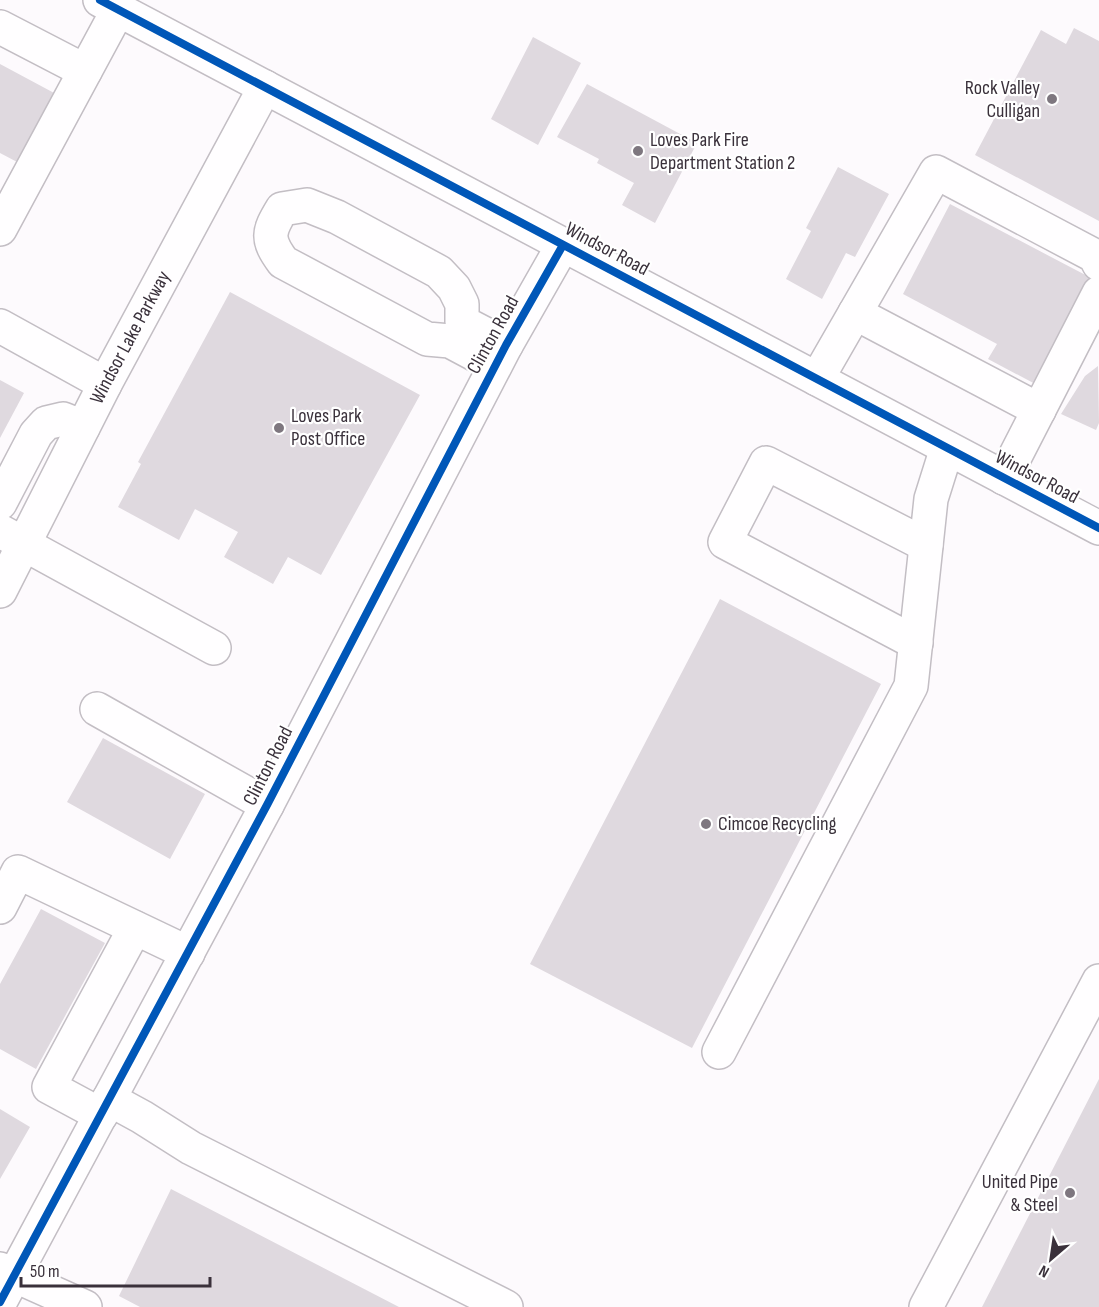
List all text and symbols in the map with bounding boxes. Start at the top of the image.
place label: Rock Valley Culligan [965,76,1040,123]
marker: Rock Valley Culligan [1045,92,1059,106]
place label: Loves Park Fire Department Station 2 [650,128,795,175]
marker: Loves Park Fire Department Station 2 [631,144,645,158]
street label: Windsor Road [561,217,653,281]
street label: Windsor Lake Parkway [85,267,176,408]
street label: Clinton Road [462,292,524,378]
place label: Loves Park Post Office [291,404,365,451]
marker: Loves Park Post Office [272,421,286,435]
street label: Windsor Road [991,445,1083,509]
street label: Clinton Road [238,722,298,810]
place label: Cimcoe Recycling [718,812,837,836]
marker: Cimcoe Recycling [699,817,713,831]
place label: United Pipe & Steel [982,1170,1058,1217]
marker: United Pipe & Steel [1063,1186,1077,1200]
north arrow [1021,1229,1081,1289]
scale bar [21,1250,210,1288]
text: N [1036,1260,1053,1281]
text: 50 m [30,1261,60,1282]

